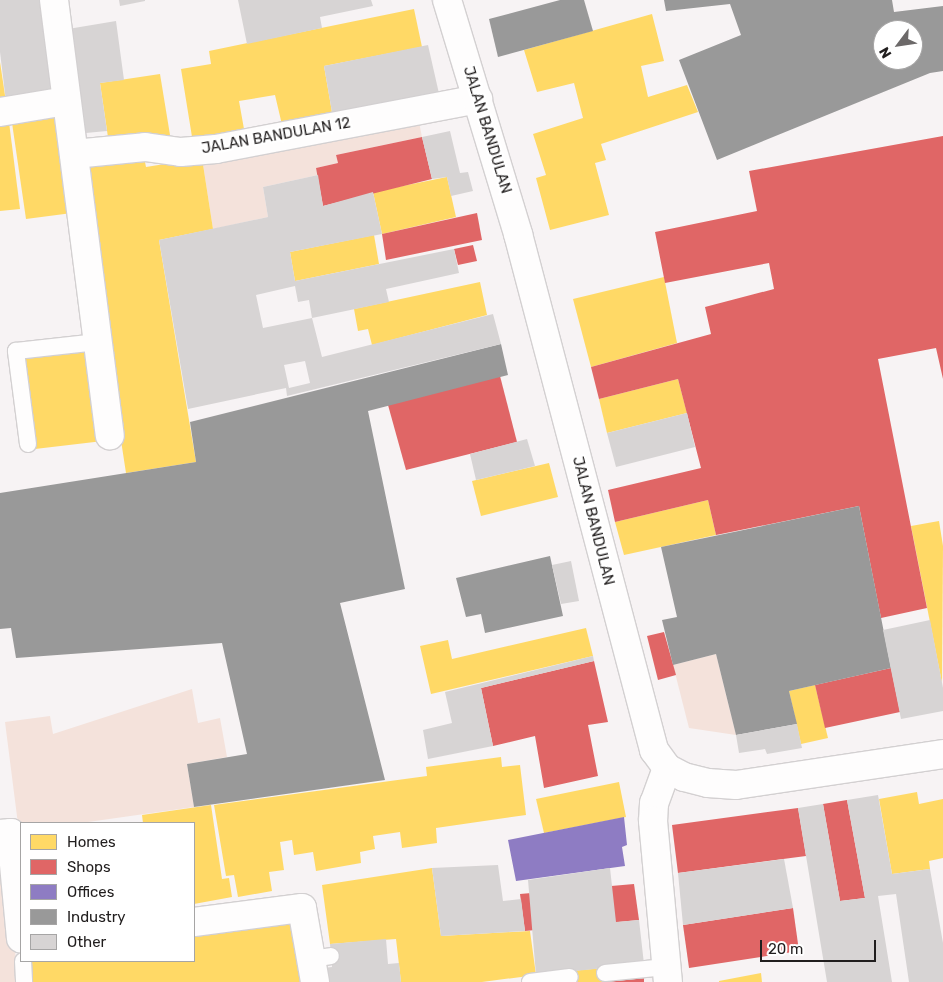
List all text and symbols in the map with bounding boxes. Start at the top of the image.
north arrow [873,20,923,70]
text: N [876,44,895,61]
street label: JALAN BANDULAN [459,64,515,196]
street label: JALAN BANDULAN 12 [200,114,352,158]
street label: JALAN BANDULAN [568,455,618,587]
legend [20,822,195,962]
text: Homes [67,833,116,851]
text: Shops [67,858,111,876]
text: Offices [67,883,114,901]
text: Industry [67,908,126,926]
scale bar [763,930,879,962]
text: Other [67,933,106,951]
text: 20 m [768,940,803,958]

